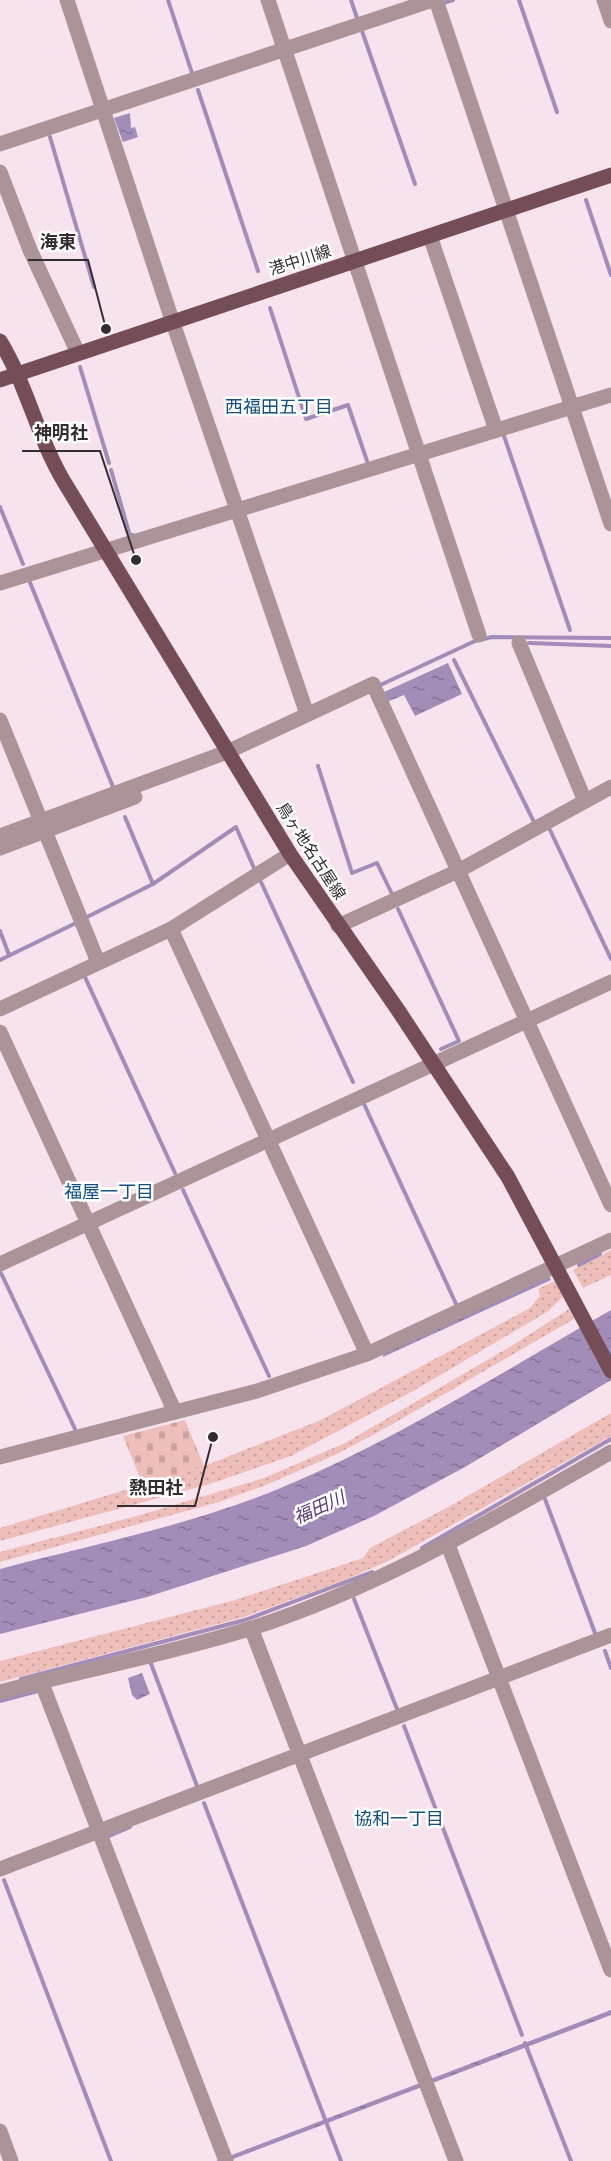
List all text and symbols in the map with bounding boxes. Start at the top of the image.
callout: 海東 [28,224,88,260]
text: 海東 [40,231,76,252]
street label: 港中川線 [267,241,333,279]
district label: 西福田五丁目 [225,396,333,417]
callout: 神明社 [22,415,100,451]
text: 神明社 [34,422,88,443]
street label: 鳥ヶ地名古屋線 [273,799,349,903]
district label: 福屋一丁目 [64,1181,154,1202]
callout: 熱田社 [117,1470,195,1506]
text: 熱田社 [129,1477,183,1498]
water label: 福田川 [290,1486,350,1528]
district label: 協和一丁目 [354,1808,444,1829]

